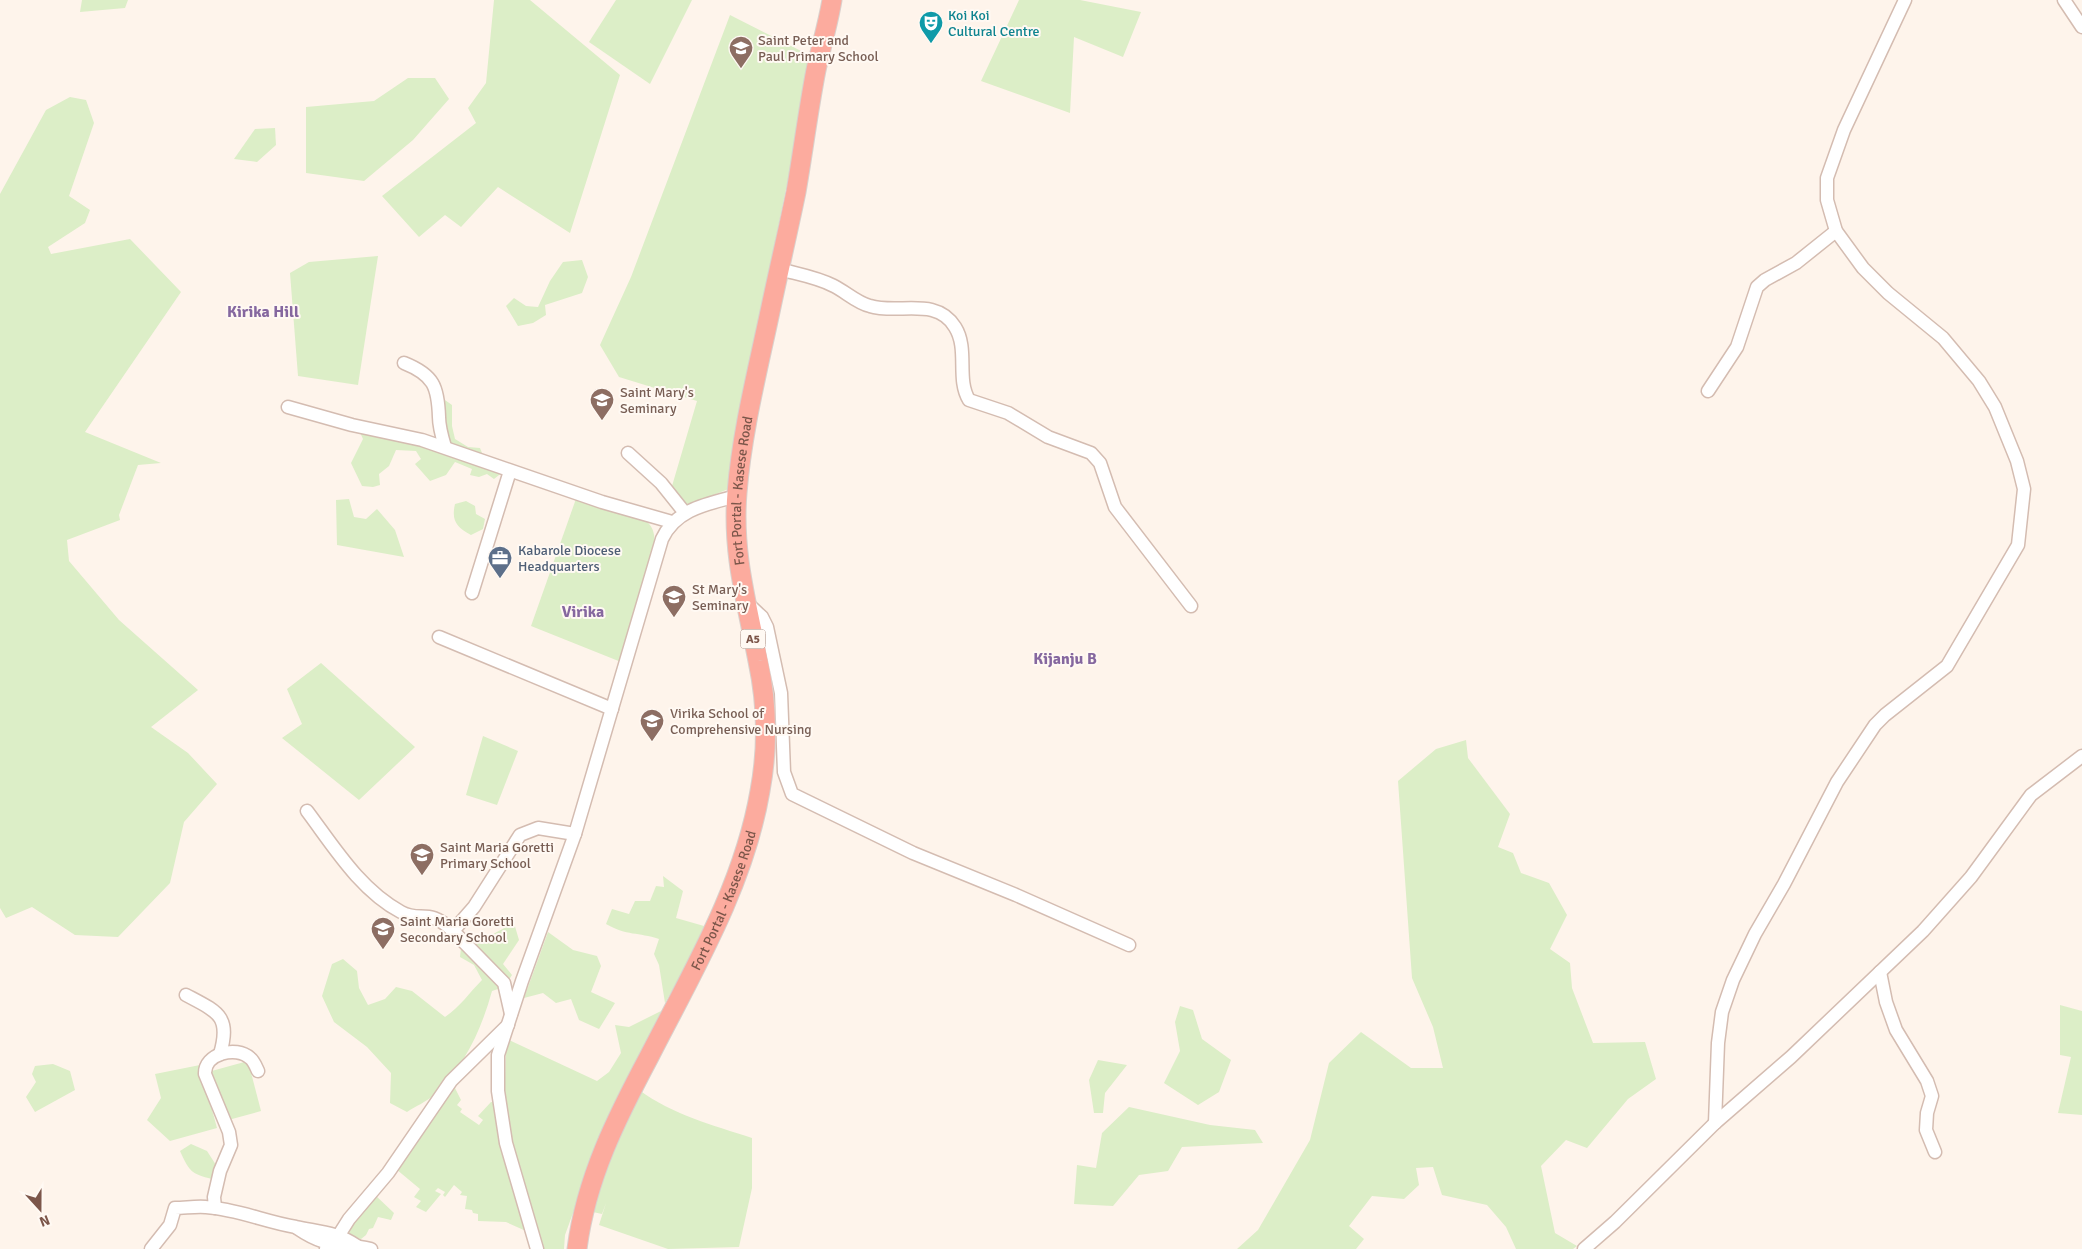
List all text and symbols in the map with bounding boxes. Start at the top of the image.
place label: Koi Koi Cultural Centre [948,7,1040,40]
theatre icon: Koi Koi Cultural Centre [918,10,944,44]
place label: Saint Peter and Paul Primary School [758,32,879,65]
school or university icon: Saint Peter and Paul Primary School [728,35,754,69]
district label: Kirika Hill [227,302,299,322]
place label: Saint Mary's Seminary [620,384,694,417]
school or university icon: Saint Mary's Seminary [589,387,615,421]
street label: Fort Portal - Kasese Road [727,415,756,566]
place label: Kabarole Diocese Headquarters [518,542,621,575]
office icon: Kabarole Diocese Headquarters [487,545,513,579]
place label: St Mary's Seminary [692,581,749,614]
school or university icon: St Mary's Seminary [661,584,687,618]
district label: Virika [562,602,604,622]
road number: A5 [740,630,766,648]
district label: Kijanju B [1033,649,1097,669]
place label: Virika School of Comprehensive Nursing [670,705,812,738]
school or university icon: Virika School of Comprehensive Nursing [639,708,665,742]
street label: Fort Portal - Kasese Road [687,828,759,973]
place label: Saint Maria Goretti Primary School [440,839,554,872]
school or university icon: Saint Maria Goretti Primary School [409,842,435,876]
place label: Saint Maria Goretti Secondary School [400,913,514,946]
school or university icon: Saint Maria Goretti Secondary School [370,916,396,950]
north arrow [15,1184,65,1234]
text: N [37,1211,52,1230]

